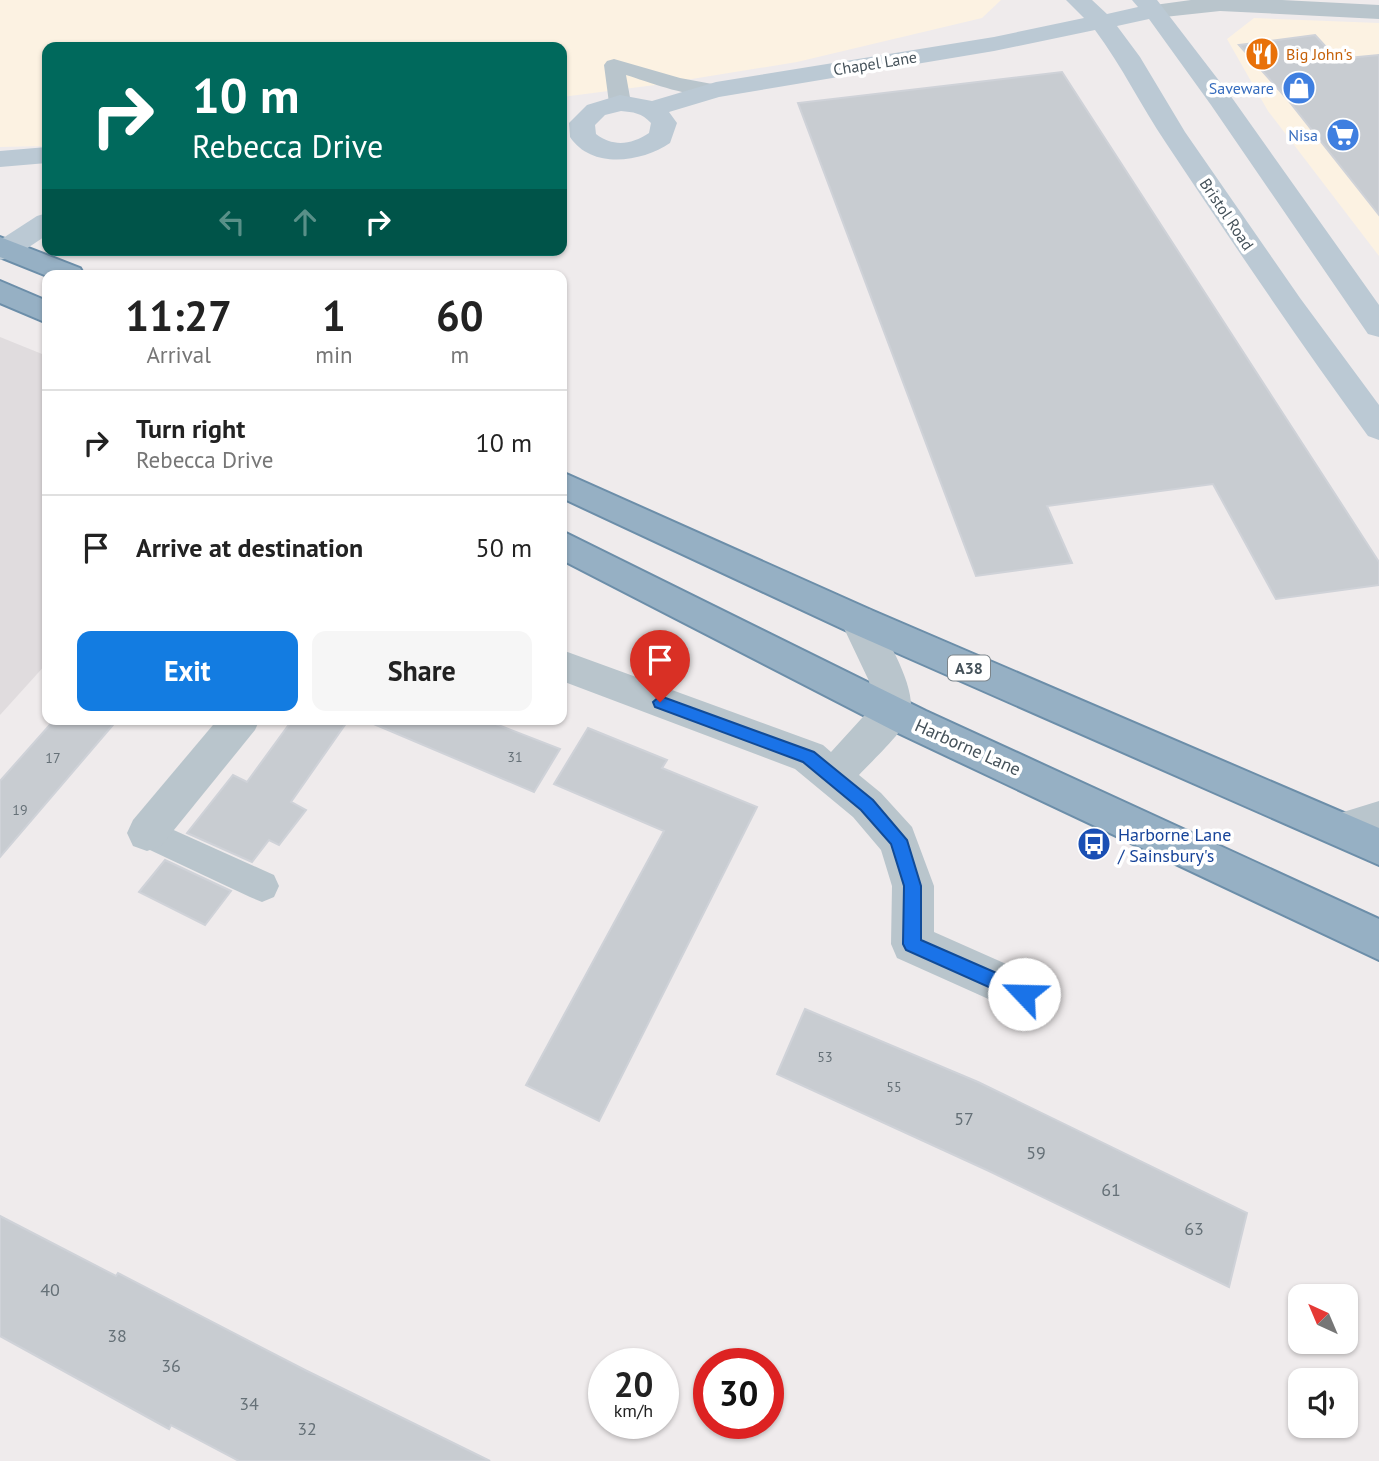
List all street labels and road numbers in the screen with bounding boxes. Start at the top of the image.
street label: Chapel Lane [832,47,918,79]
street label: Bristol Road [1196,174,1258,254]
road number: A38 [948,656,990,680]
street label: Harborne Lane [912,713,1024,781]

